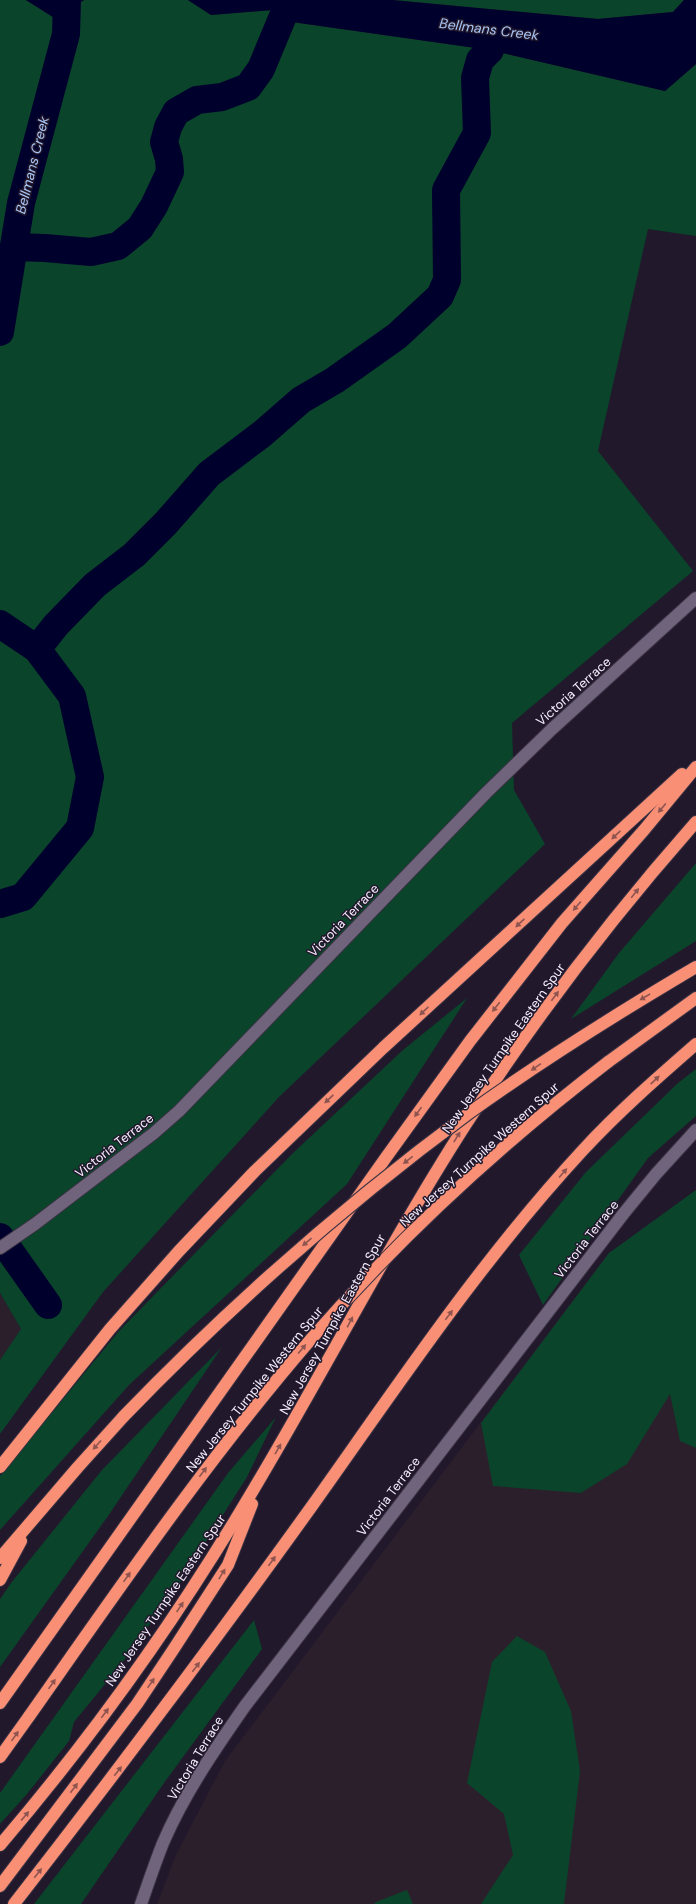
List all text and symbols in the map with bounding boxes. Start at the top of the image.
water label: Bellmans Creek [438,14,541,44]
water label: Bellmans Creek [11,113,53,216]
street label: Victoria Terrace [532,653,614,730]
one-way arrow [658,802,667,813]
one-way arrow [611,830,621,839]
street label: Victoria Terrace [304,880,383,960]
one-way arrow [630,888,639,898]
one-way arrow [572,900,581,911]
one-way arrow [515,918,525,927]
street label: New Jersey Turnpike Eastern Spur [438,960,569,1137]
one-way arrow [551,990,559,1001]
one-way arrow [640,993,650,1001]
one-way arrow [491,1002,500,1013]
one-way arrow [419,1006,429,1015]
one-way arrow [530,1063,541,1071]
one-way arrow [649,1076,660,1085]
street label: New Jersey Turnpike Western Spur [396,1078,563,1230]
one-way arrow [324,1094,334,1104]
one-way arrow [414,1106,423,1117]
street label: Victoria Terrace [72,1109,157,1181]
one-way arrow [454,1131,461,1143]
one-way arrow [402,1156,413,1164]
one-way arrow [559,1167,568,1178]
street label: Victoria Terrace [550,1197,622,1282]
street label: New Jersey Turnpike Eastern Spur [276,1231,389,1417]
one-way arrow [302,1238,313,1247]
street label: New Jersey Turnpike Western Spur [182,1303,327,1476]
one-way arrow [445,1310,453,1320]
one-way arrow [346,1316,353,1328]
one-way arrow [298,1344,307,1354]
one-way arrow [93,1440,102,1450]
one-way arrow [274,1443,281,1455]
street label: Victoria Terrace [353,1453,424,1539]
one-way arrow [199,1467,208,1478]
street label: New Jersey Turnpike Eastern Spur [101,1511,230,1689]
one-way arrow [268,1556,276,1567]
one-way arrow [218,1569,226,1579]
one-way arrow [123,1572,131,1583]
one-way arrow [176,1602,184,1612]
one-way arrow [192,1661,200,1672]
one-way arrow [48,1678,56,1689]
one-way arrow [147,1678,155,1688]
one-way arrow [101,1708,110,1719]
street label: Victoria Terrace [164,1713,227,1803]
one-way arrow [11,1731,19,1742]
one-way arrow [114,1765,122,1776]
one-way arrow [70,1782,78,1793]
one-way arrow [21,1810,30,1821]
one-way arrow [34,1868,42,1879]

